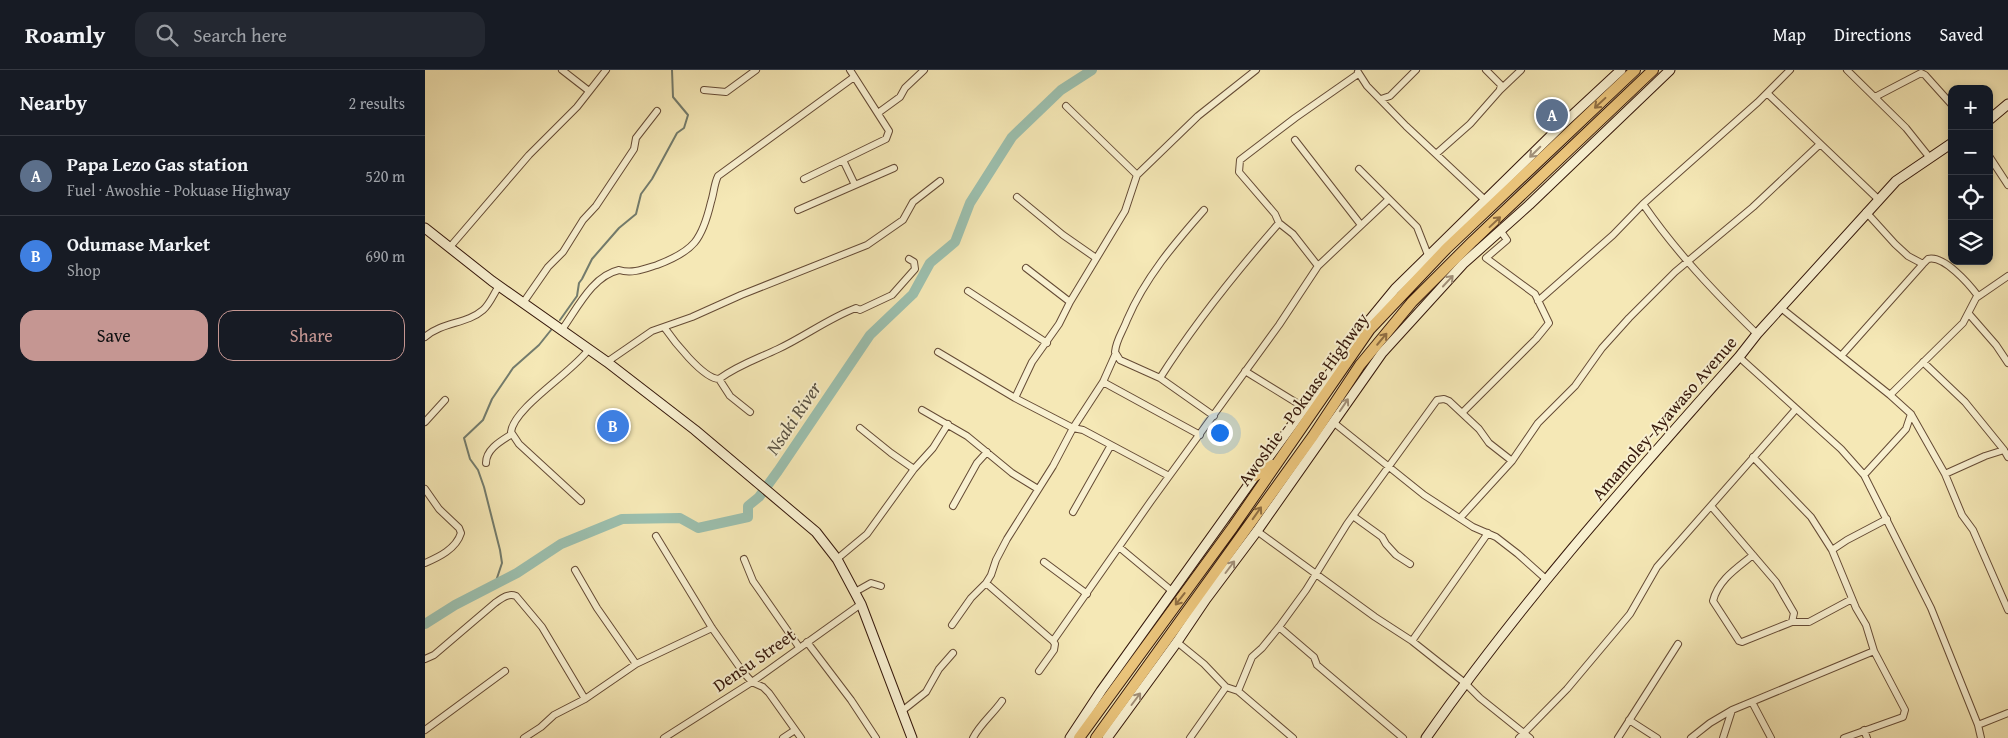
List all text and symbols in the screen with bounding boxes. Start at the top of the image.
search box [135,12,485,57]
text: Roamly [25,17,105,52]
icon: search [153,21,181,49]
text: Search here [193,21,287,49]
text: Map [1773,21,1806,48]
text: Directions [1834,21,1911,48]
text: Saved [1939,21,1983,48]
map controls [1948,85,1993,265]
button: + [1948,85,1993,130]
text: Nearby [20,87,87,118]
text: 2 results [348,91,405,115]
pin: A [1536,96,1568,134]
one-way arrow [1593,97,1606,109]
button: − [1948,130,1993,175]
one-way arrow [1529,146,1541,158]
text: Papa Lezo Gas station [67,150,248,178]
text: A [31,164,41,188]
text: 520 m [365,164,405,188]
button: locate [1948,175,1993,220]
text: Fuel · Awoshie - Pokuase Highway [67,178,291,202]
one-way arrow [1488,216,1501,228]
button: layers [1948,220,1993,265]
text: Odumase Market [67,230,210,258]
text: B [31,244,41,268]
text: 690 m [365,244,405,268]
text: Shop [67,258,101,282]
one-way arrow [1442,274,1454,287]
street label: Awoshie - Pokuase Highway [1231,307,1375,491]
button: Save [20,310,208,361]
button: Share [218,310,405,361]
street label: Amamoley-Ayawaso Avenue [1585,330,1743,506]
one-way arrow [1376,332,1387,345]
water label: Nsaki River [758,375,828,461]
one-way arrow [1339,399,1349,413]
pin: B [597,407,629,445]
your location [1207,420,1233,446]
one-way arrow [1252,507,1262,521]
one-way arrow [1225,560,1235,574]
one-way arrow [1175,592,1185,606]
street label: Densu Street [707,621,802,699]
one-way arrow [1131,693,1142,706]

